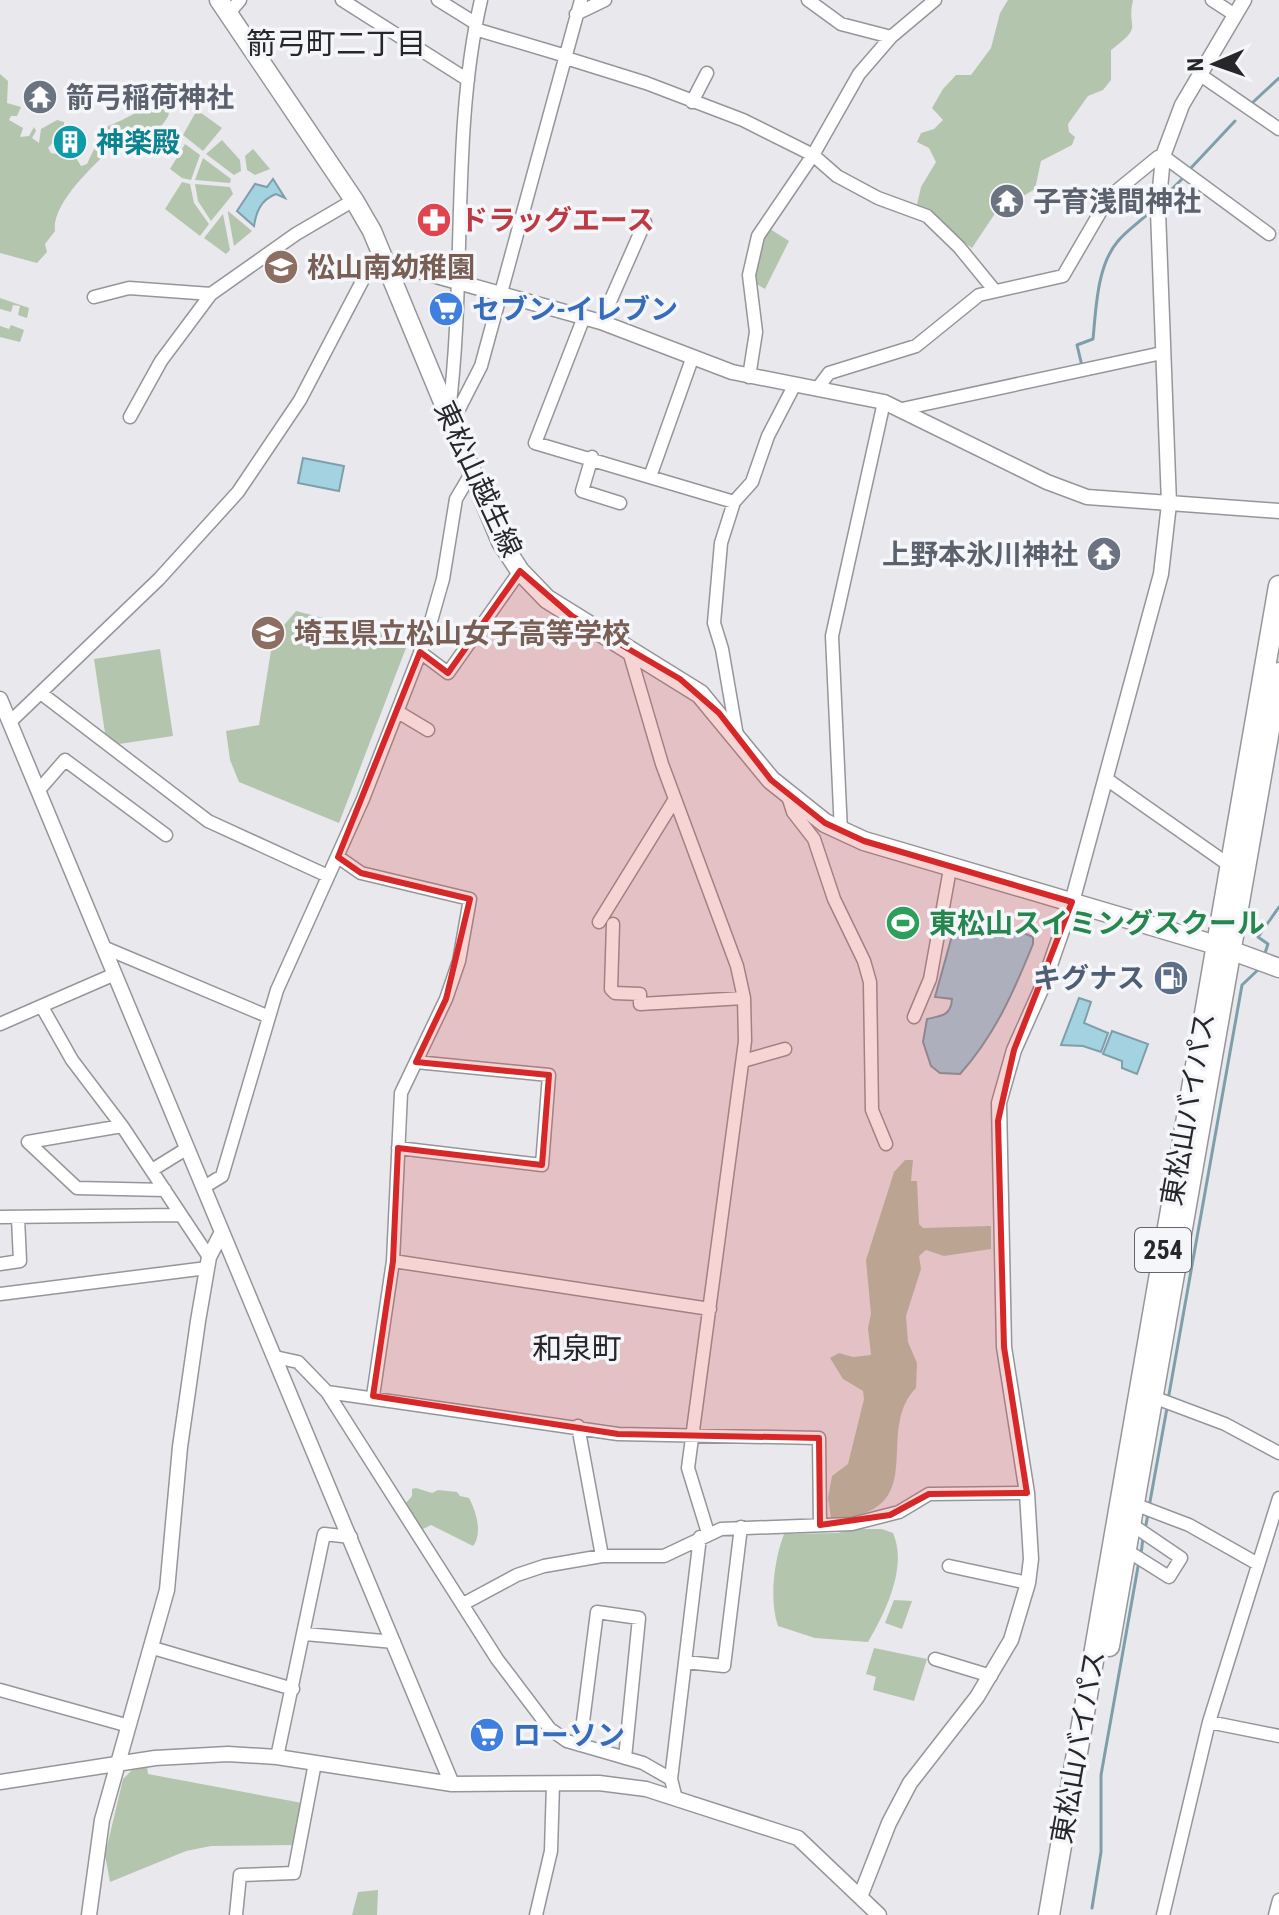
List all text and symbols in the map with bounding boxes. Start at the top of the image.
north arrow [1175,24,1255,104]
district label: 箭弓町二丁目 [246,26,426,61]
text: N [1183,58,1208,72]
temple icon: 箭弓稲荷神社 [21,78,59,116]
place label: 箭弓稲荷神社 [66,81,234,114]
building icon: 神楽殿 [51,123,89,161]
place label: 神楽殿 [96,126,180,159]
temple icon: 子育浅間神社 [988,182,1026,220]
place label: 子育浅間神社 [1033,185,1201,218]
pharmacy icon: ドラッグエース [415,201,453,239]
place label: ドラッグエース [460,204,655,237]
school or university icon: 松山南幼稚園 [262,248,300,286]
place label: 松山南幼稚園 [307,251,475,284]
supermarket icon: セブン-イレブン [427,290,465,328]
place label: セブン-イレブン [472,293,678,326]
street label: 東松山越生線 [428,396,528,562]
temple icon: 上野本氷川神社 [1085,535,1123,573]
place label: 上野本氷川神社 [882,538,1078,571]
school or university icon: 埼玉県立松山女子高等学校 [249,614,287,652]
place label: 埼玉県立松山女子高等学校 [294,617,630,650]
sports icon: 東松山スイミングスクール [884,904,922,942]
place label: 東松山スイミングスクール [929,907,1265,940]
fuel station icon: キグナス [1152,959,1190,997]
place label: キグナス [1033,962,1145,995]
street label: 東松山バイパス [1155,1010,1221,1208]
road number: 254 [1135,1228,1191,1272]
district label: 和泉町 [532,1331,622,1366]
street label: 東松山バイパス [1045,1648,1111,1846]
supermarket icon: ローソン [468,1716,506,1754]
place label: ローソン [513,1719,625,1752]

